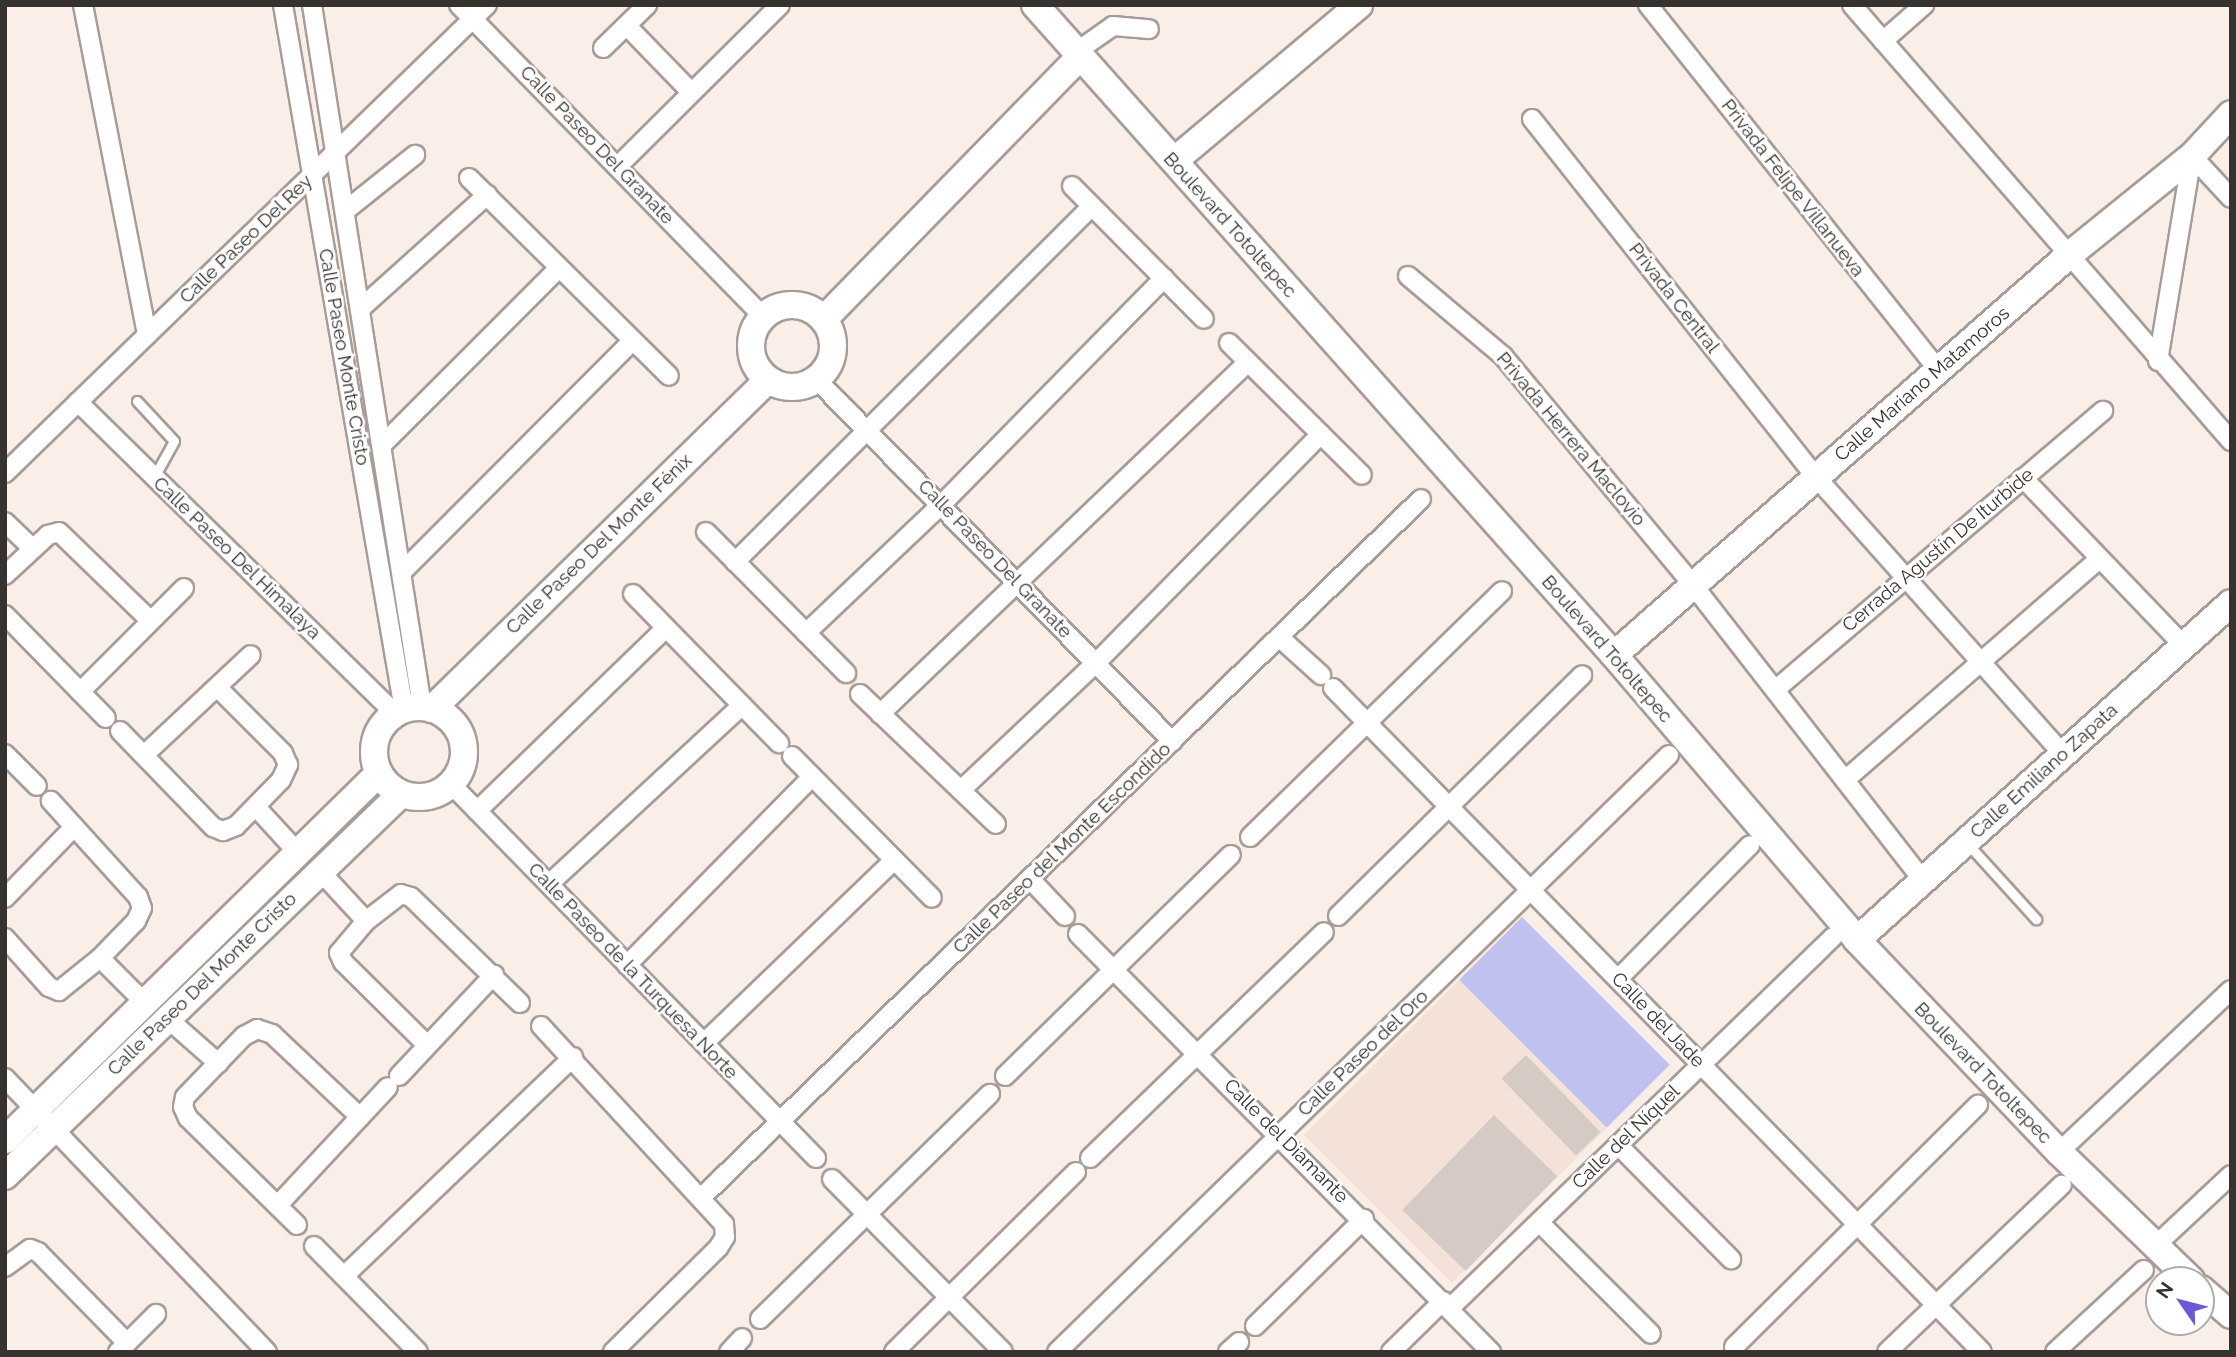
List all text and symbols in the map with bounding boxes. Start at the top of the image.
street label: Calle Paseo Del Granate [515,61,679,229]
street label: Privada Felipe Villanueva [1716,94,1870,282]
street label: Boulevard Totoltepec [1158,147,1302,303]
street label: Calle Paseo Del Rey [175,170,317,308]
street label: Privada Central [1624,238,1724,358]
street label: Calle Paseo Monte Cristo [314,247,374,467]
street label: Calle Mariano Matamoros [1830,302,2014,466]
street label: Privada Herrera Maclovio [1492,347,1650,531]
street label: Calle Paseo Del Monte Fénix [501,449,697,639]
street label: Cerrada Agustín De Iturbide [1837,463,2039,637]
street label: Calle Paseo Del Himalaya [148,472,326,644]
street label: Calle Paseo Del Granate [913,475,1077,643]
street label: Boulevard Totoltepec [1537,570,1677,728]
street label: Calle Emiliano Zapata [1966,699,2122,843]
street label: Calle Paseo del Monte Escondido [948,737,1176,959]
street label: Calle Paseo de la Turquesa Norte [523,858,743,1084]
street label: Calle Paseo Del Monte Cristo [103,887,301,1081]
street label: Calle del Jade [1606,967,1710,1073]
street label: Calle Paseo del Oro [1293,985,1433,1121]
street label: Boulevard Totoltepec [1909,997,2057,1149]
street label: Calle del Diamante [1219,1074,1353,1208]
street label: Calle del Níquel [1567,1080,1685,1194]
north arrow [2145,1266,2215,1336]
text: N [2151,1278,2178,1302]

